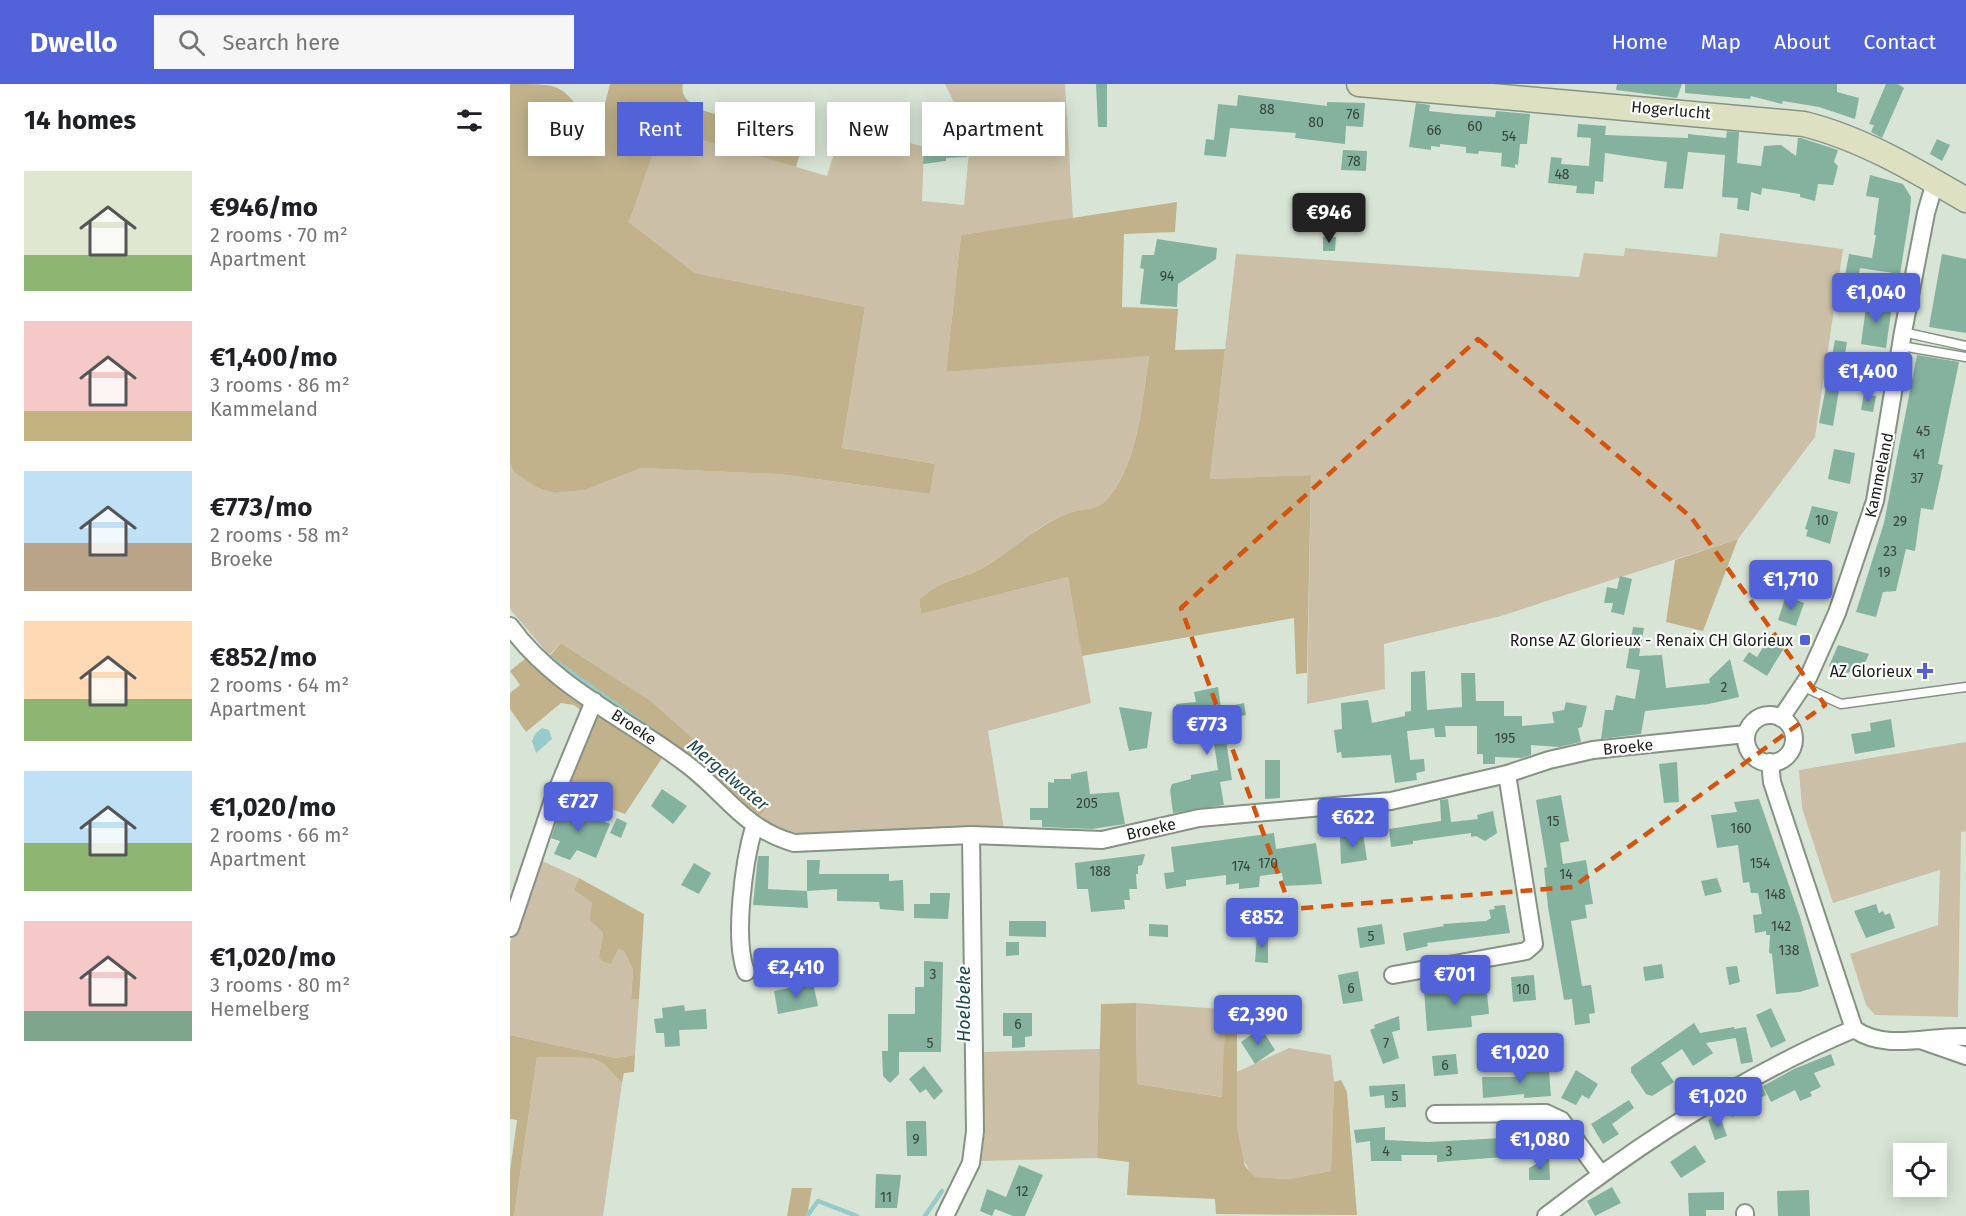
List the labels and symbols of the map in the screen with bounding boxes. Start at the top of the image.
street label: Hogerlucht [1630,97,1712,123]
house number: 88 [1259,101,1275,118]
house number: 76 [1346,106,1360,123]
house number: 80 [1308,114,1324,131]
house number: 60 [1467,118,1483,135]
house number: 66 [1427,122,1441,139]
house number: 54 [1502,128,1517,145]
house number: 78 [1347,153,1361,170]
house number: 48 [1554,166,1570,183]
pin: €946 [1293,193,1365,244]
house number: 94 [1160,268,1175,285]
pin: €1,040 [1827,273,1925,324]
pin: €1,400 [1819,352,1917,403]
house number: 45 [1916,423,1930,440]
street label: Kammeland [1861,431,1897,519]
house number: 41 [1913,446,1925,463]
house number: 37 [1910,470,1924,487]
house number: 10 [1815,512,1829,529]
house number: 29 [1893,513,1907,530]
house number: 23 [1883,543,1897,560]
pin: €1,710 [1742,560,1840,611]
house number: 19 [1877,564,1891,581]
place label: Ronse AZ Glorieux - Renaix CH Glorieux [1510,631,1793,650]
marker: Ronse AZ Glorieux - Renaix CH Glorieux [1798,633,1812,647]
place label: AZ Glorieux [1830,662,1912,681]
marker: AZ Glorieux [1916,662,1934,680]
house number: 2 [1721,679,1728,696]
street label: Broeke [608,705,660,749]
pin: €773 [1171,705,1243,756]
house number: 195 [1495,730,1515,747]
water label: Mergelwater [683,735,774,816]
street label: Broeke [1602,735,1654,759]
pin: €727 [542,782,614,833]
house number: 205 [1076,795,1098,812]
pin: €622 [1317,798,1389,849]
house number: 15 [1546,813,1560,830]
street label: Broeke [1124,814,1178,844]
house number: 160 [1730,820,1752,837]
house number: 170 [1258,855,1278,872]
house number: 154 [1750,855,1771,872]
house number: 174 [1231,858,1251,875]
house number: 188 [1089,863,1111,880]
house number: 14 [1559,866,1573,883]
house number: 148 [1764,886,1786,903]
pin: €852 [1226,898,1298,949]
house number: 142 [1771,918,1791,935]
house number: 5 [1367,928,1375,945]
house number: 138 [1779,942,1800,959]
pin: €2,410 [747,948,845,999]
pin: €701 [1419,955,1491,1006]
house number: 3 [930,966,937,983]
water label: Hoelbeke [953,966,975,1042]
house number: 6 [1347,980,1355,997]
house number: 10 [1516,981,1530,998]
pin: €2,390 [1209,995,1307,1046]
house number: 6 [1014,1016,1022,1033]
pin: €1,020 [1471,1033,1569,1084]
house number: 5 [926,1035,934,1052]
house number: 7 [1383,1035,1389,1052]
house number: 6 [1441,1057,1449,1074]
pin: €1,020 [1669,1077,1767,1128]
house number: 5 [1391,1088,1399,1105]
pin: €1,080 [1491,1120,1589,1171]
house number: 9 [912,1131,920,1148]
house number: 4 [1382,1143,1390,1160]
house number: 3 [1446,1143,1453,1160]
house number: 12 [1016,1183,1029,1200]
house number: 11 [880,1189,892,1206]

